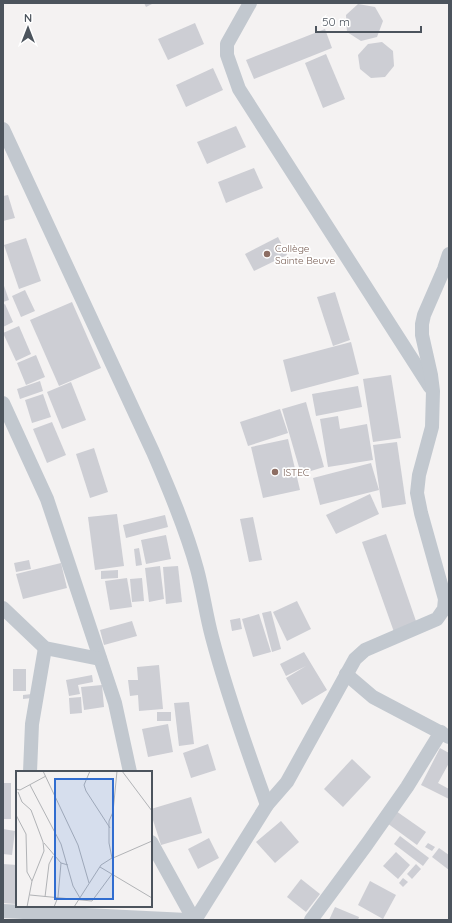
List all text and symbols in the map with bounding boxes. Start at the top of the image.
north arrow [8,8,48,48]
scale bar [316,8,421,34]
text: N [24,11,32,25]
text: 50 m [322,14,350,29]
place label: Collège Sainte Beuve [275,242,335,267]
marker: Collège Sainte Beuve [262,249,272,259]
place label: ISTEC [283,466,310,479]
marker: ISTEC [270,467,280,477]
inset map [16,771,152,907]

